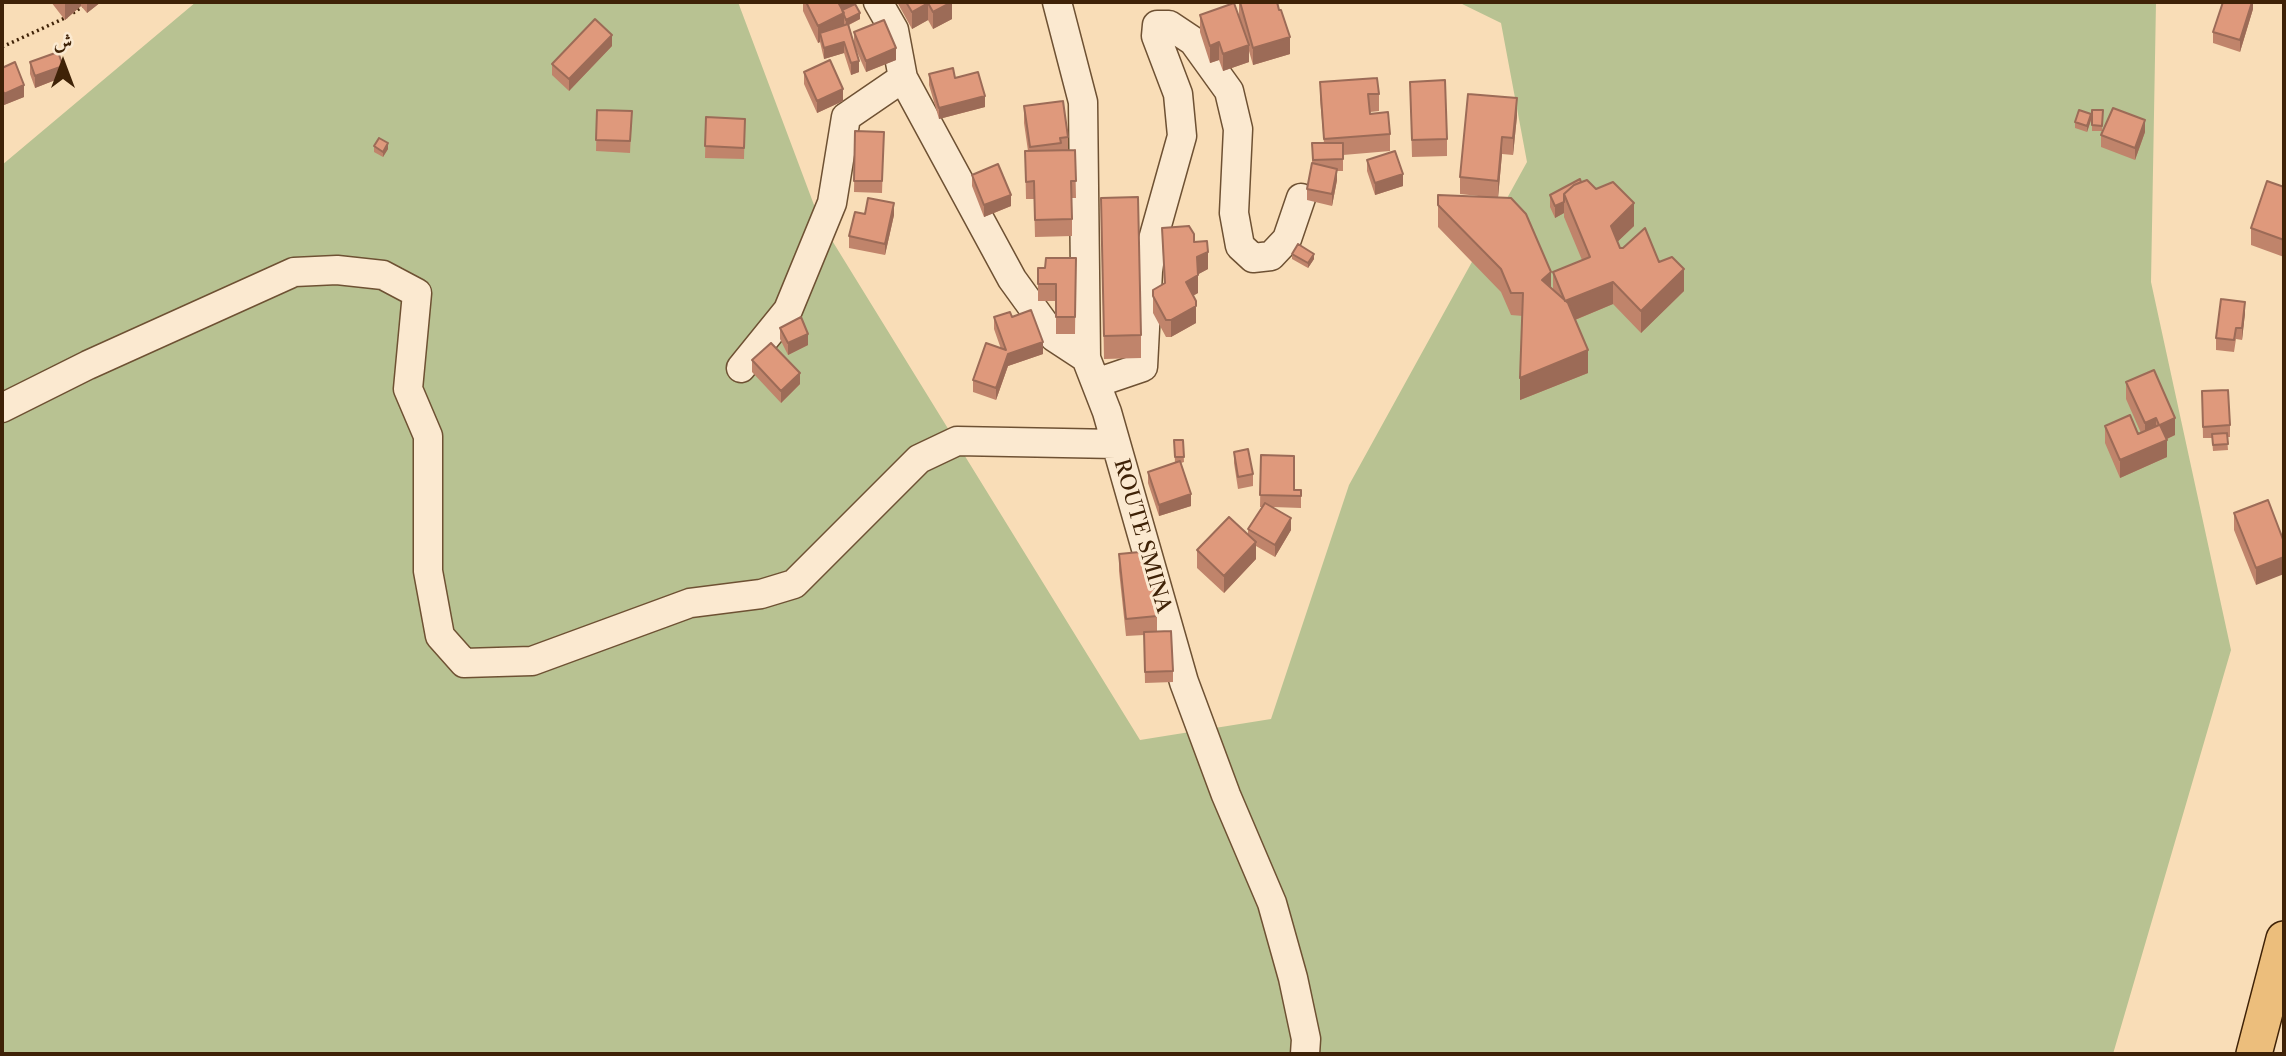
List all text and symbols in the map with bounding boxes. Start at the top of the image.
north arrow [28,28,98,98]
text: ش [54,30,72,53]
street label: ROUTE SMINA [1108,456,1176,616]

